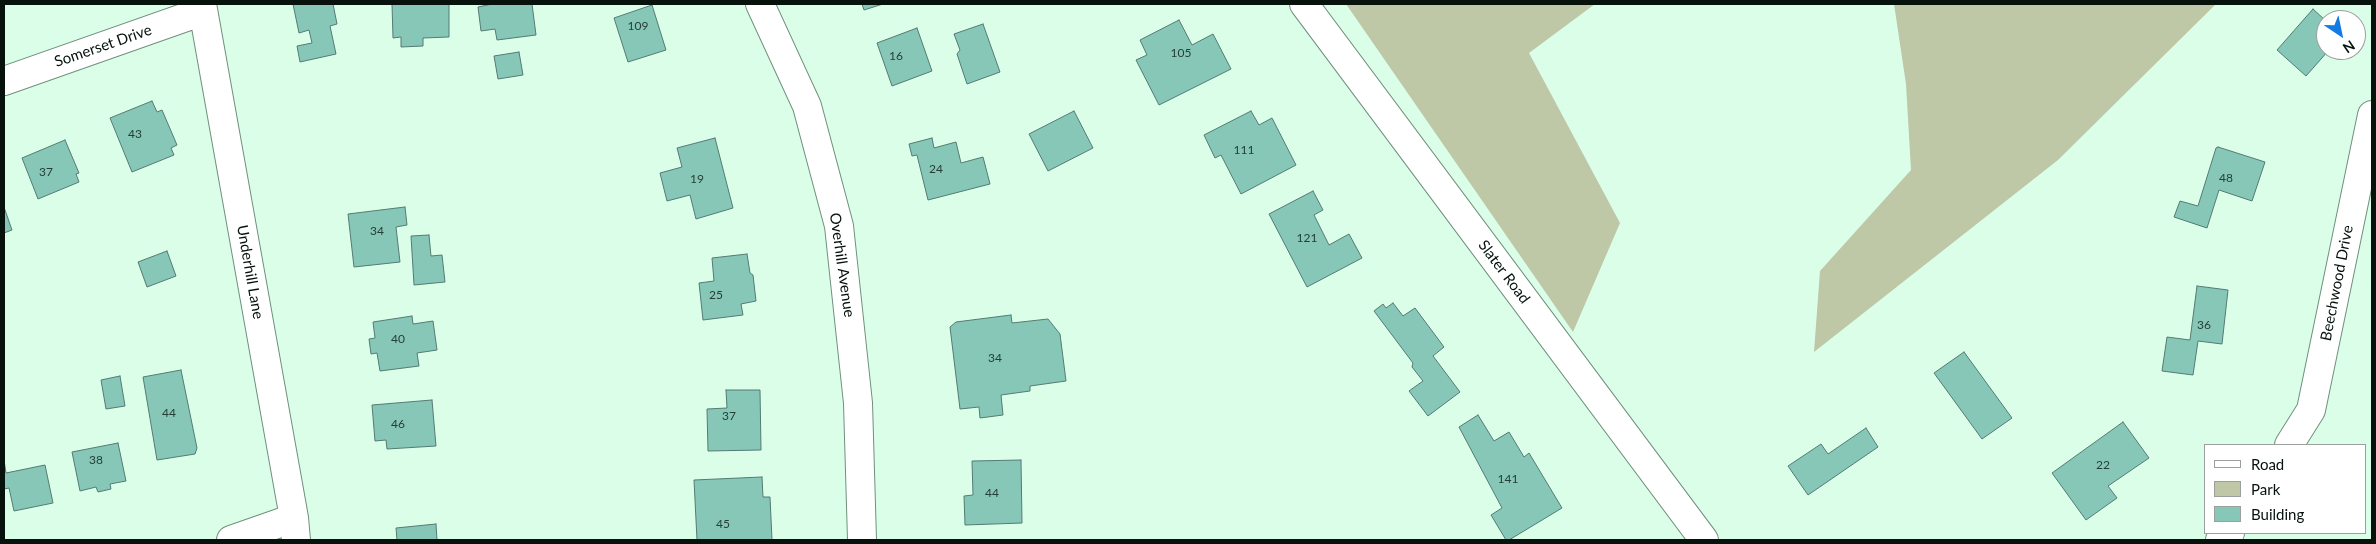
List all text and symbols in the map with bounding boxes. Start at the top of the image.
north arrow [2316,10,2366,60]
house number: 109 [628,19,648,33]
street label: Somerset Drive [52,21,154,71]
text: N [2340,37,2358,57]
house number: 105 [1171,46,1191,60]
house number: 16 [889,49,903,63]
house number: 43 [128,127,142,141]
house number: 111 [1234,143,1254,157]
house number: 24 [929,162,943,176]
house number: 37 [39,165,53,179]
house number: 48 [2219,171,2233,185]
house number: 19 [690,172,704,186]
street label: Overhill Avenue [826,212,858,318]
street label: Underhill Lane [233,224,267,320]
house number: 34 [370,224,384,238]
street label: Beechwood Drive [2317,224,2357,342]
house number: 121 [1297,231,1317,245]
street label: Slater Road [1474,237,1534,307]
house number: 25 [709,288,723,302]
house number: 36 [2197,318,2211,332]
house number: 40 [391,332,405,346]
house number: 34 [988,351,1002,365]
house number: 44 [162,406,176,420]
house number: 37 [722,409,736,423]
house number: 46 [391,417,405,431]
legend [2204,444,2366,534]
house number: 38 [89,453,103,467]
text: Road [2251,455,2284,473]
house number: 22 [2096,458,2110,472]
house number: 141 [1498,472,1518,486]
text: Park [2251,480,2280,498]
house number: 44 [985,486,999,500]
text: Building [2251,505,2304,523]
house number: 45 [716,517,730,531]

